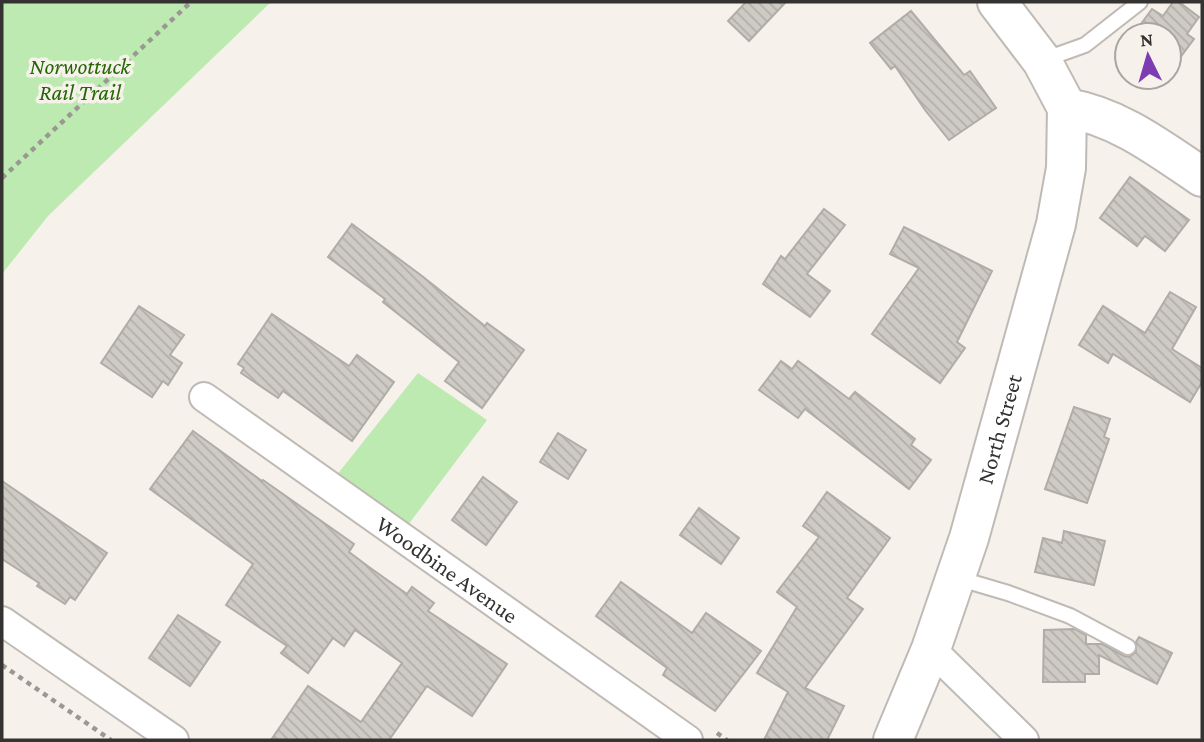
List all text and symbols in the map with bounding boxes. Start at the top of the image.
north arrow [1113,21,1183,91]
text: N [1139,29,1154,51]
park label: Norwottuck Rail Trail [30,53,131,105]
street label: North Street [972,371,1027,487]
street label: Woodbine Avenue [371,510,523,628]

